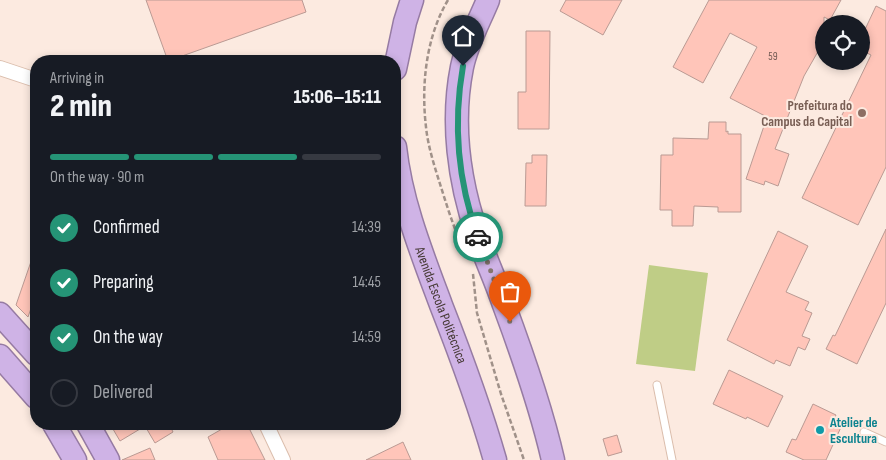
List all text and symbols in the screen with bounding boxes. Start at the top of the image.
pin [442,15,484,66]
map controls [815,15,870,70]
button: locate [815,15,870,70]
icon: home [449,22,477,50]
house number: 59 [768,50,778,63]
text: Arriving in [50,69,104,88]
text: 15:06–15:11 [294,86,381,109]
text: 2 min [50,87,112,126]
place label: Prefeitura do Campus da Capital [761,97,852,130]
marker: Prefeitura do Campus da Capital [856,107,868,119]
text: On the way · 90 m [50,168,144,187]
courier [453,212,503,262]
icon: check [50,214,78,242]
text: Confirmed [93,216,160,239]
text: 14:39 [352,218,381,237]
icon: car [464,223,492,251]
street label: Avenida Escola Politécnica [411,244,470,366]
icon: check [50,269,78,297]
text: Preparing [93,271,154,294]
pin [489,271,531,322]
text: 14:45 [353,273,381,292]
icon: bag [496,278,524,306]
icon: check [50,324,78,352]
text: On the way [93,326,163,349]
text: 14:59 [352,328,381,347]
text: Delivered [93,381,153,404]
place label: Atelier de Escultura [829,414,878,447]
marker: Atelier de Escultura [814,424,826,436]

